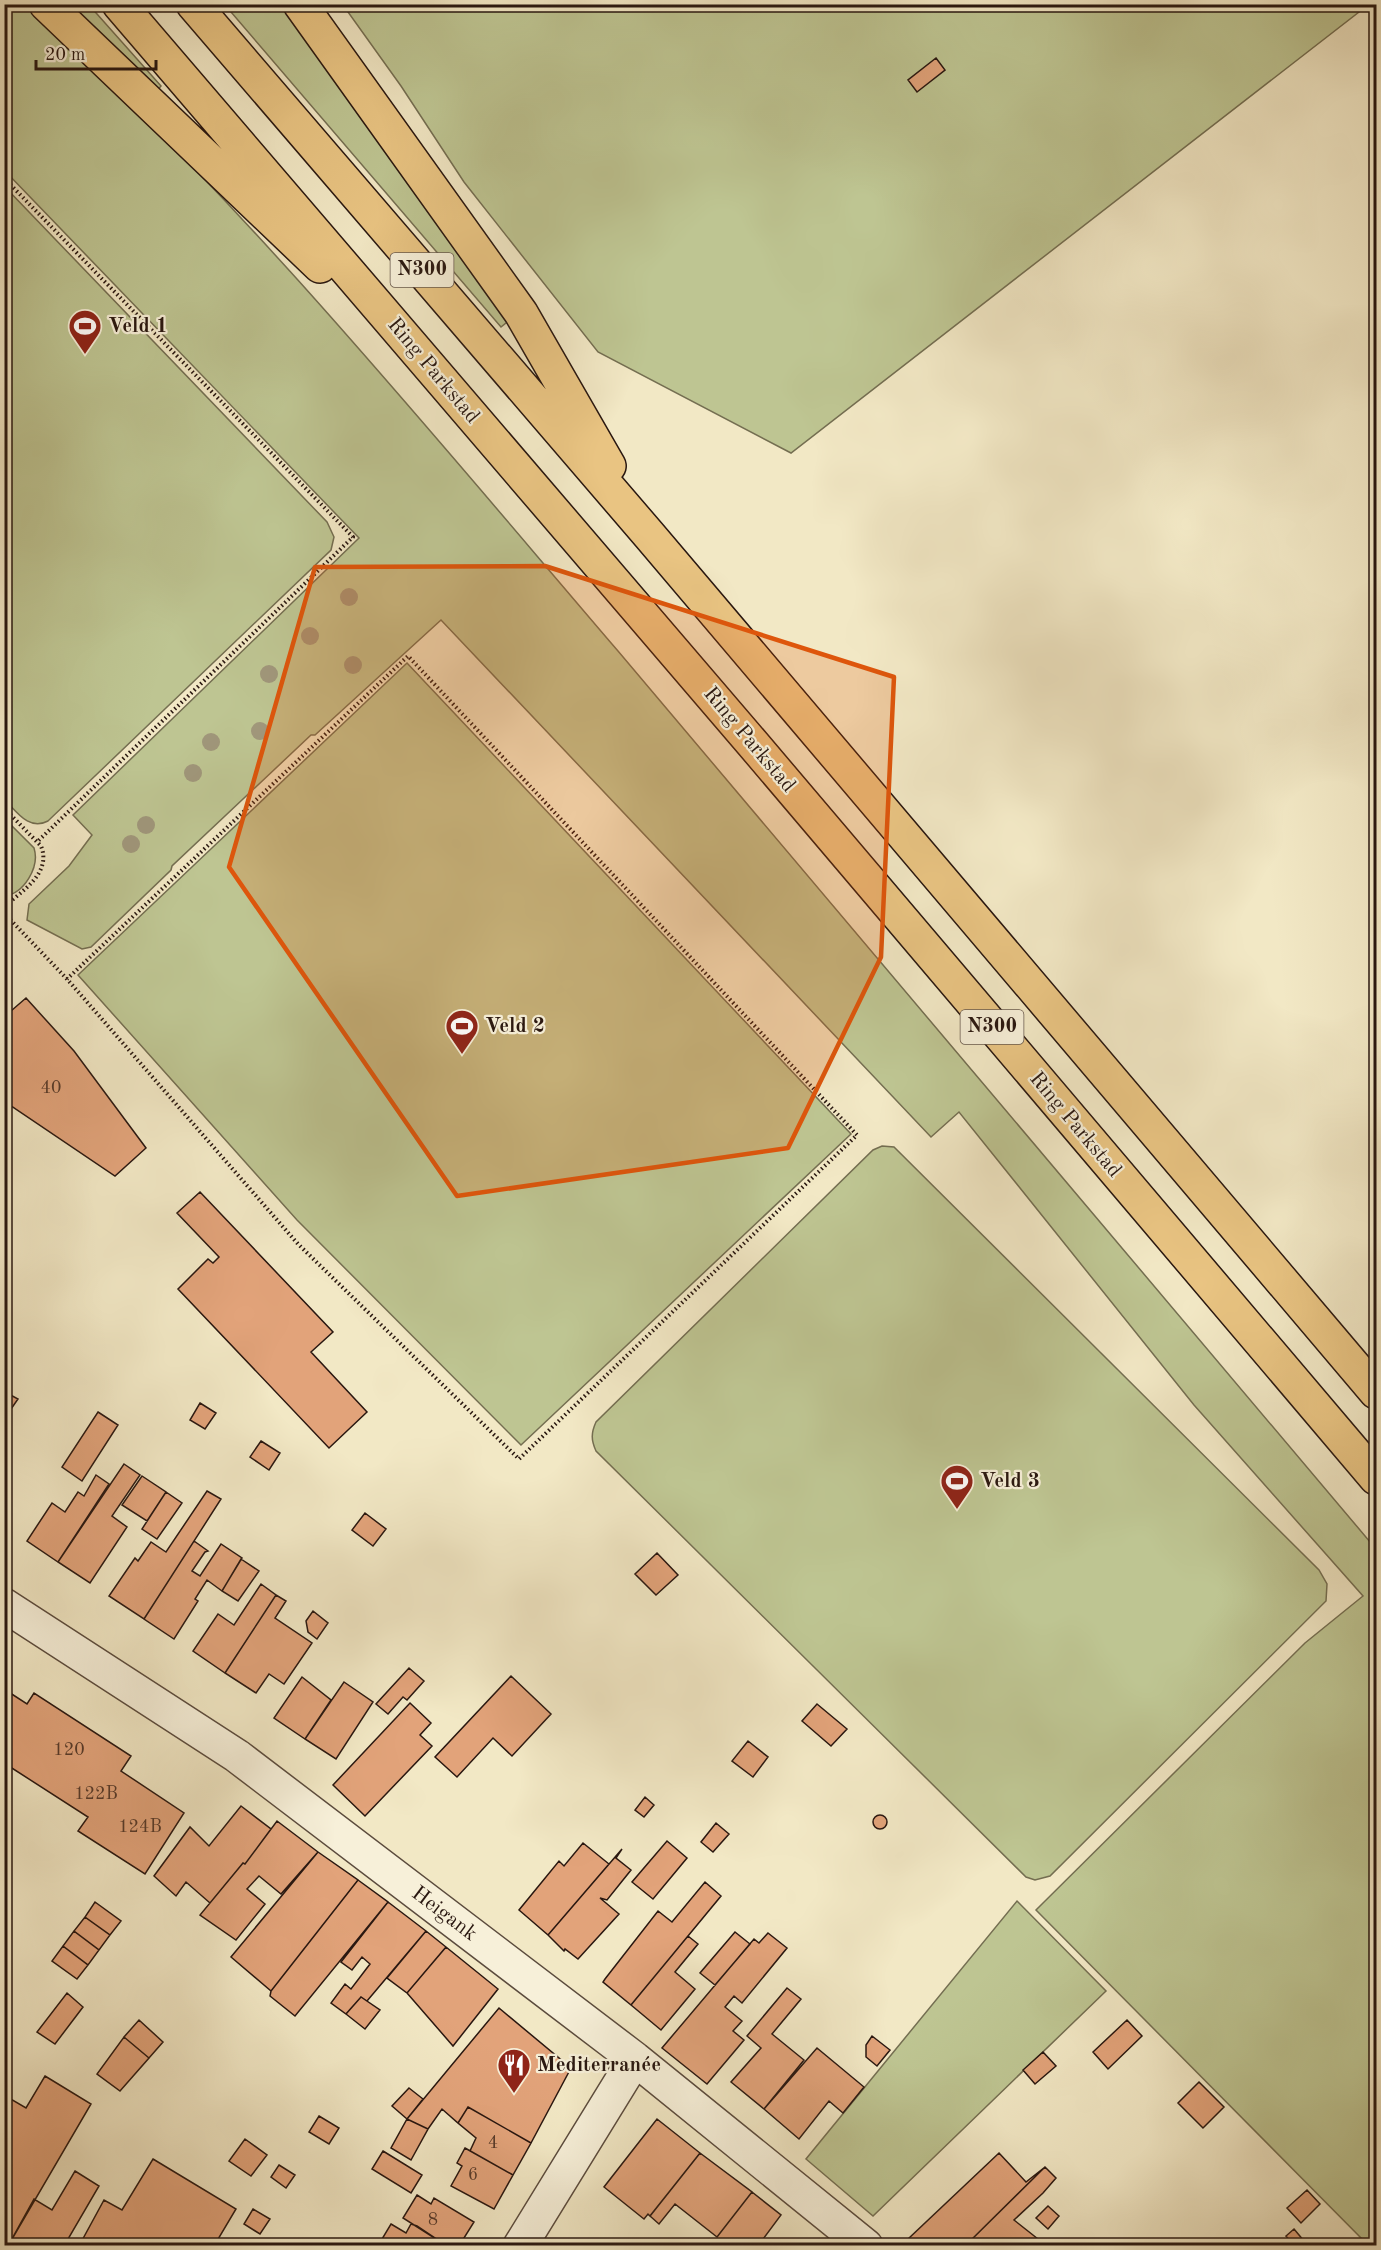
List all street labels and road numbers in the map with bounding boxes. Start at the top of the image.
road number: N300 [390,253,454,287]
street label: Ring Parkstad [383,314,483,428]
street label: Ring Parkstad [699,683,799,797]
road number: N300 [960,1010,1024,1044]
street label: Ring Parkstad [1025,1068,1125,1182]
street label: Heigank [407,1883,481,1945]

